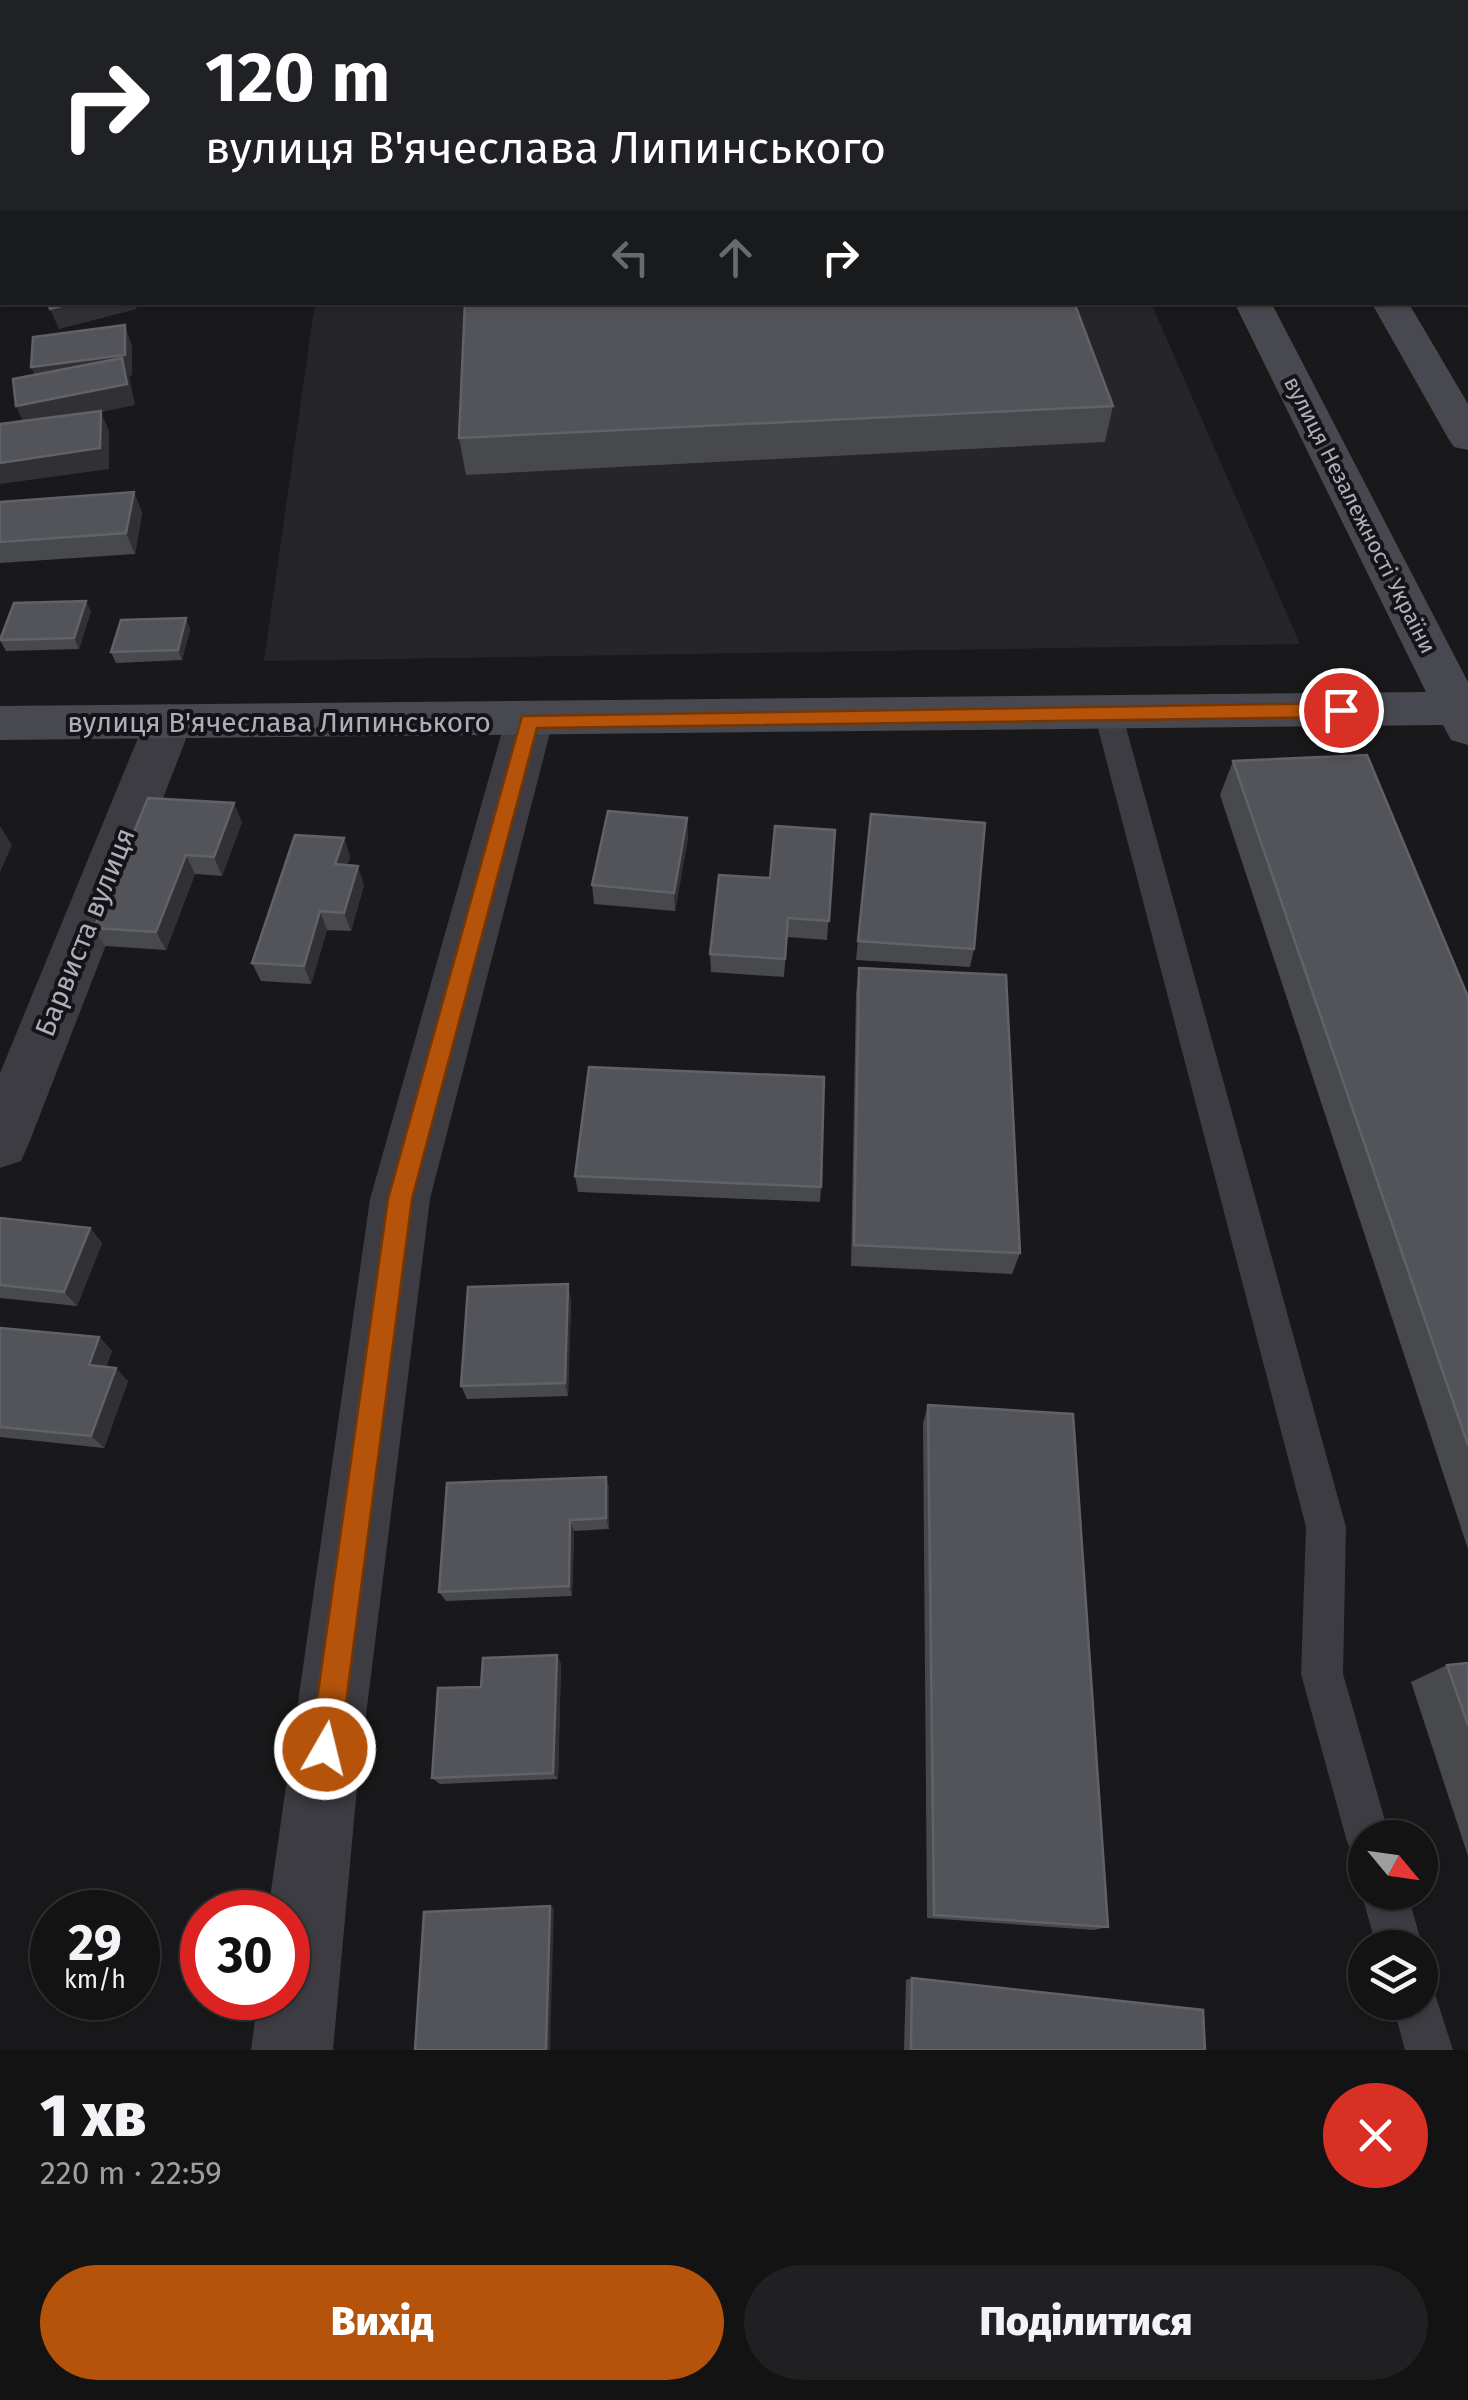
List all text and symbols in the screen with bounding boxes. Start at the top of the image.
text: 120 m [205,36,390,120]
icon: right [40,40,170,170]
text: вулиця В'ячеслава Липинського [205,121,886,175]
icon: left [603,230,658,285]
icon: ahead [708,230,763,285]
icon: right [813,230,868,285]
street label: вулиця Незалежності України [1278,372,1442,658]
pin [1299,668,1384,753]
icon: arrive [1314,683,1369,738]
street label: вулиця В'ячеслава Липинського [67,706,491,739]
street label: Барвиста вулиця [28,823,142,1041]
position arrow [273,1697,377,1801]
north arrow [1348,1820,1438,1910]
map controls [1348,1820,1438,2020]
speed limit sign: 30 [180,1890,310,2020]
text: 29 [68,1913,122,1973]
button: layers [1348,1930,1438,2020]
text: km/h [64,1965,126,1995]
text: 1 хв [40,2080,147,2152]
button: close [1323,2083,1428,2188]
text: 220 m · 22:59 [40,2154,222,2192]
button: Вихід [40,2265,724,2380]
button: Поділитися [744,2265,1428,2380]

